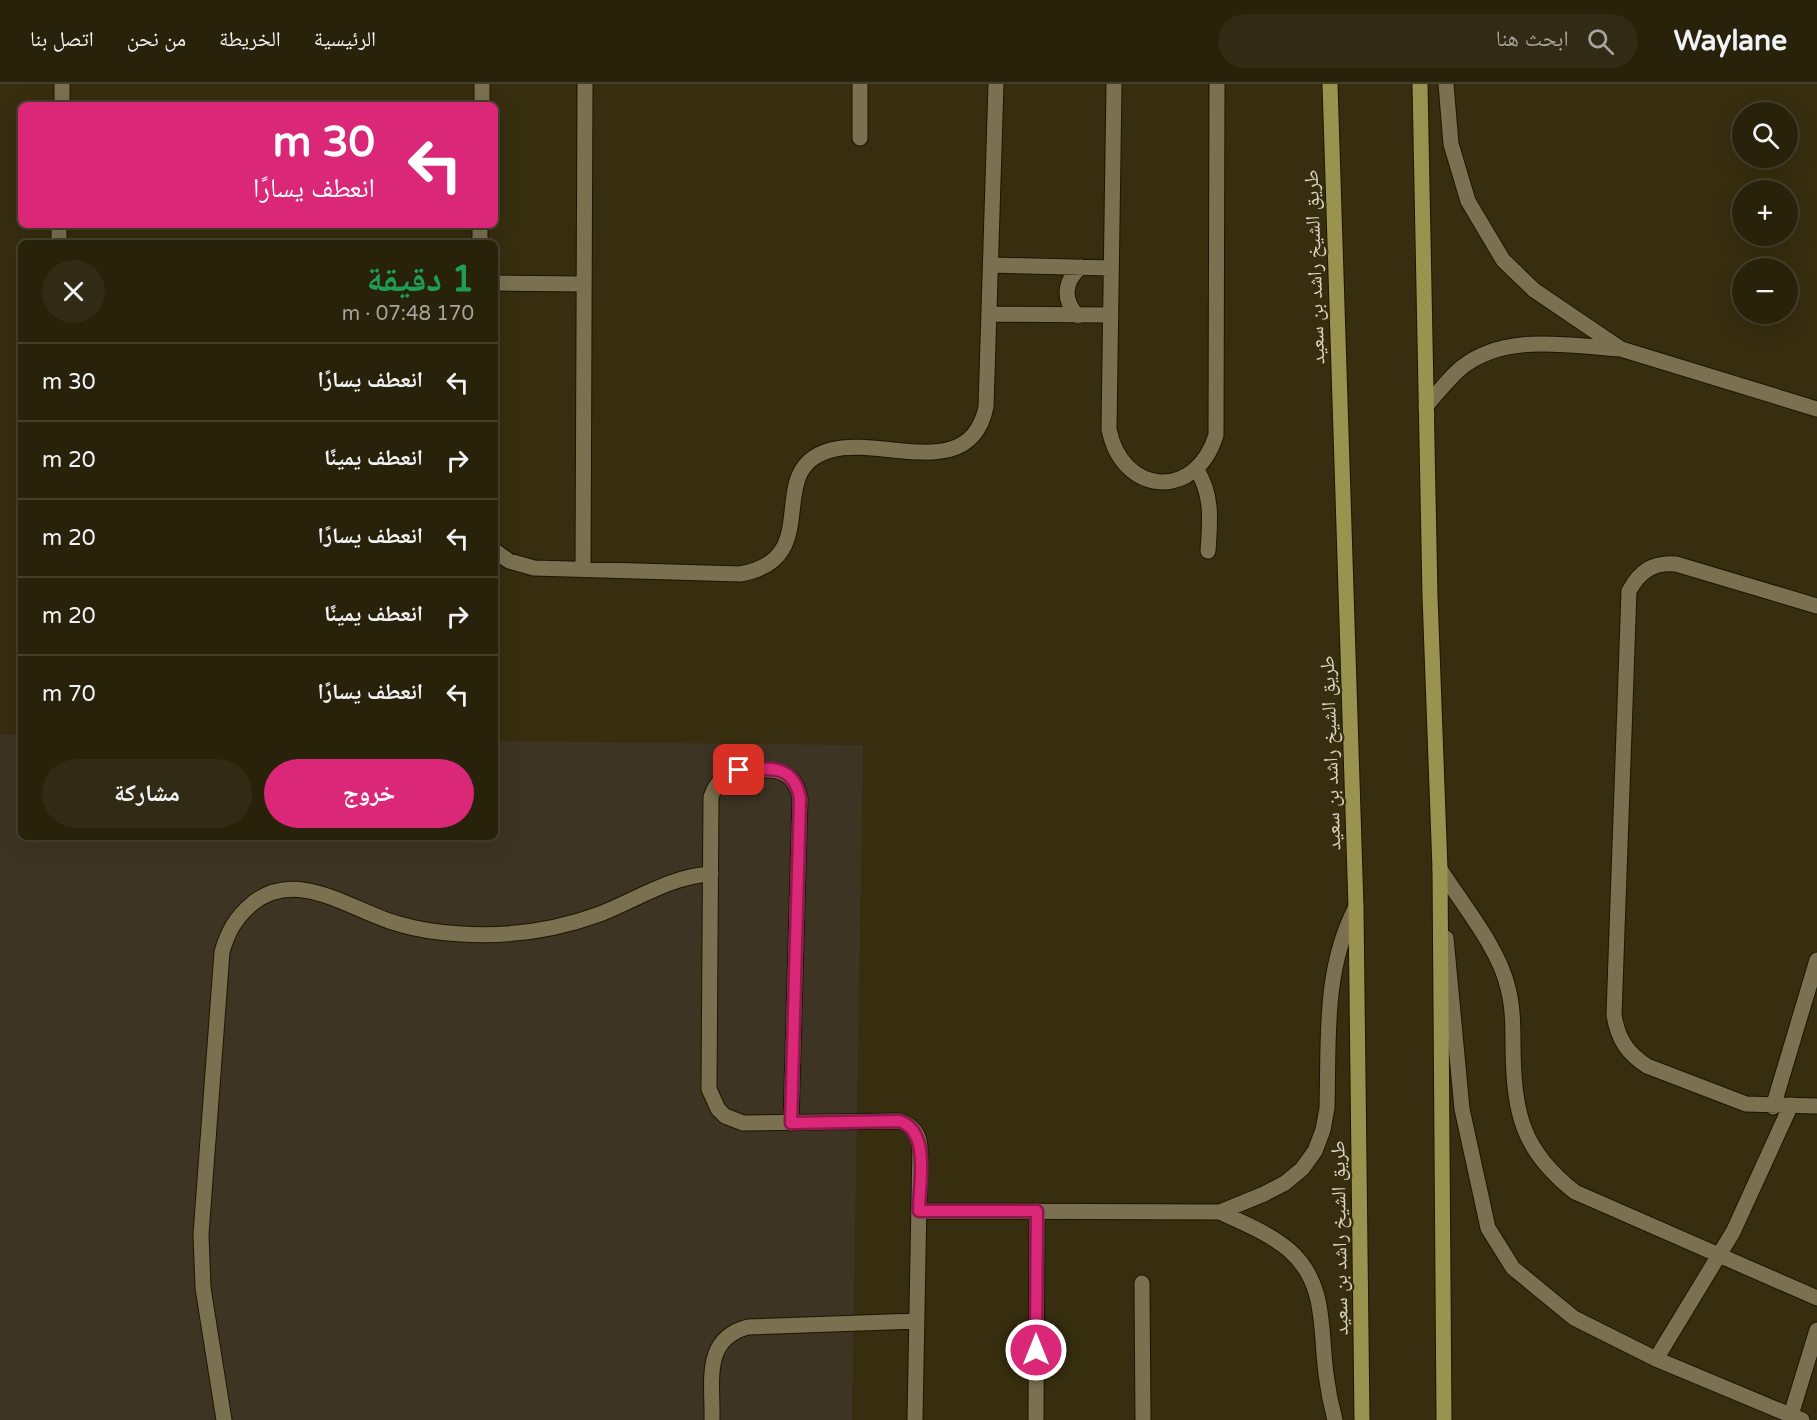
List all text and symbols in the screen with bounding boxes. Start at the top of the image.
search box [1218,14,1638,68]
text: Waylane [1674,24,1787,58]
icon: search [1584,25,1617,58]
text: ابحث هنا [1496,26,1569,52]
text: اتصل بنا [30,27,94,52]
text: من نحن [127,27,186,52]
text: الخريطة [219,27,281,52]
text: الرئيسية [314,27,376,52]
map controls [1732,102,1798,324]
button: search [1732,102,1798,168]
text: 30 m [273,117,375,168]
icon: left [396,126,474,204]
street label: طريق الشيخ راشد بن سعيد [1300,169,1330,365]
text: انعطف يسارًا [253,172,375,205]
button: + [1732,180,1798,246]
text: 1 دقيقة [366,258,474,301]
button: − [1732,258,1798,324]
button: close [42,260,105,323]
text: 170 m · 07:48 [342,302,474,326]
icon: left [441,366,474,399]
text: انعطف يسارًا [318,367,423,393]
text: 30 m [42,369,96,395]
icon: right [441,444,474,477]
text: انعطف يمينًا [324,445,423,471]
text: 20 m [42,447,96,473]
icon: left [441,522,474,555]
text: انعطف يسارًا [318,523,423,549]
text: 20 m [42,525,96,551]
icon: right [441,600,474,633]
text: انعطف يمينًا [324,601,423,627]
text: 20 m [42,603,96,629]
street label: طريق الشيخ راشد بن سعيد [1316,655,1346,851]
icon: left [441,678,474,711]
text: انعطف يسارًا [318,679,423,705]
text: 70 m [42,681,96,707]
pin [713,744,764,795]
icon: arrive [722,753,755,786]
button: مشاركة [42,759,252,828]
button: خروج [264,759,474,828]
street label: طريق الشيخ راشد بن سعيد [1326,1140,1354,1336]
position arrow [1004,1318,1068,1382]

